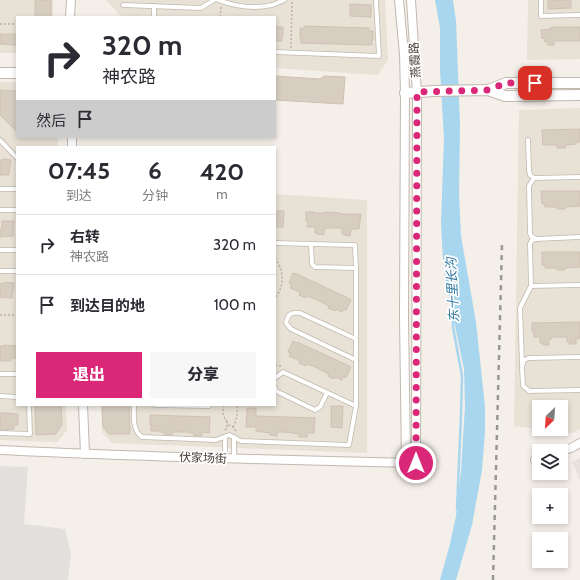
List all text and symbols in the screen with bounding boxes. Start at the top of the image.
text: 320 m [102,28,182,62]
icon: right [36,32,88,84]
street label: 燕霞路 [406,42,423,79]
text: 神农路 [102,66,156,88]
pin [518,66,552,100]
icon: arrive [524,72,546,94]
icon: arrive [74,108,96,130]
text: 然后 [36,112,66,130]
text: 07:45 [48,156,110,185]
text: 6 [148,156,162,185]
text: 420 [200,157,244,186]
text: m [216,186,228,202]
text: 到达 [66,187,92,203]
text: 分钟 [142,187,168,203]
text: 右转 [70,228,100,246]
icon: right [36,234,58,256]
text: 320 m [213,236,256,254]
text: 神农路 [70,248,109,264]
water label: 东十里长沟 [442,255,462,323]
icon: arrive [36,294,58,316]
text: 100 m [214,296,256,314]
text: 到达目的地 [70,297,145,315]
button: 退出 [36,352,142,398]
button: 分享 [150,352,256,398]
north arrow [532,400,568,436]
map controls [532,400,568,568]
position arrow [395,442,437,484]
button: layers [532,444,568,480]
street label: 伏家场街 [179,449,227,466]
button: + [532,488,568,524]
button: − [532,532,568,568]

